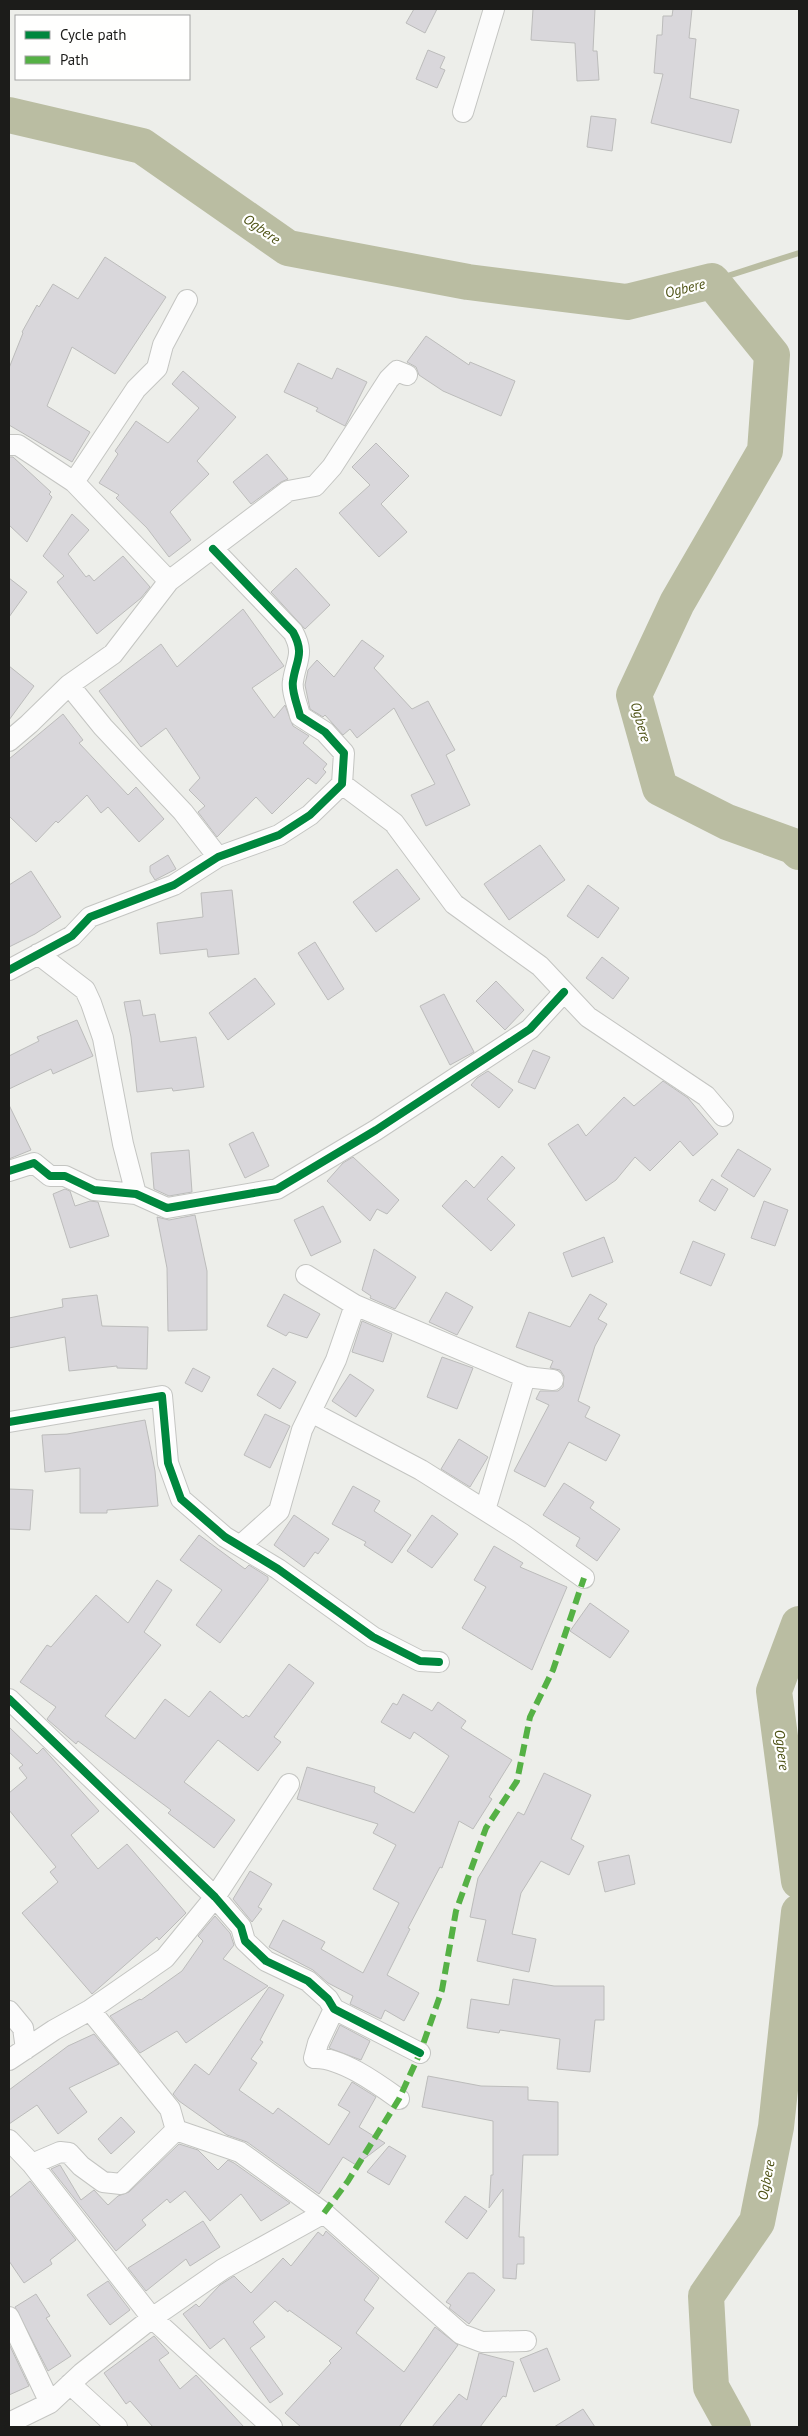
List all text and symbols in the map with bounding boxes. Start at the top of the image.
legend [15,15,190,80]
text: Cycle path [60,25,126,44]
text: Path [60,50,89,69]
water label: Ogbere [240,210,284,248]
water label: Ogbere [663,274,708,302]
water label: Ogbere [627,700,655,745]
water label: Ogbere [771,1729,793,1772]
water label: Ogbere [753,2158,779,2202]

